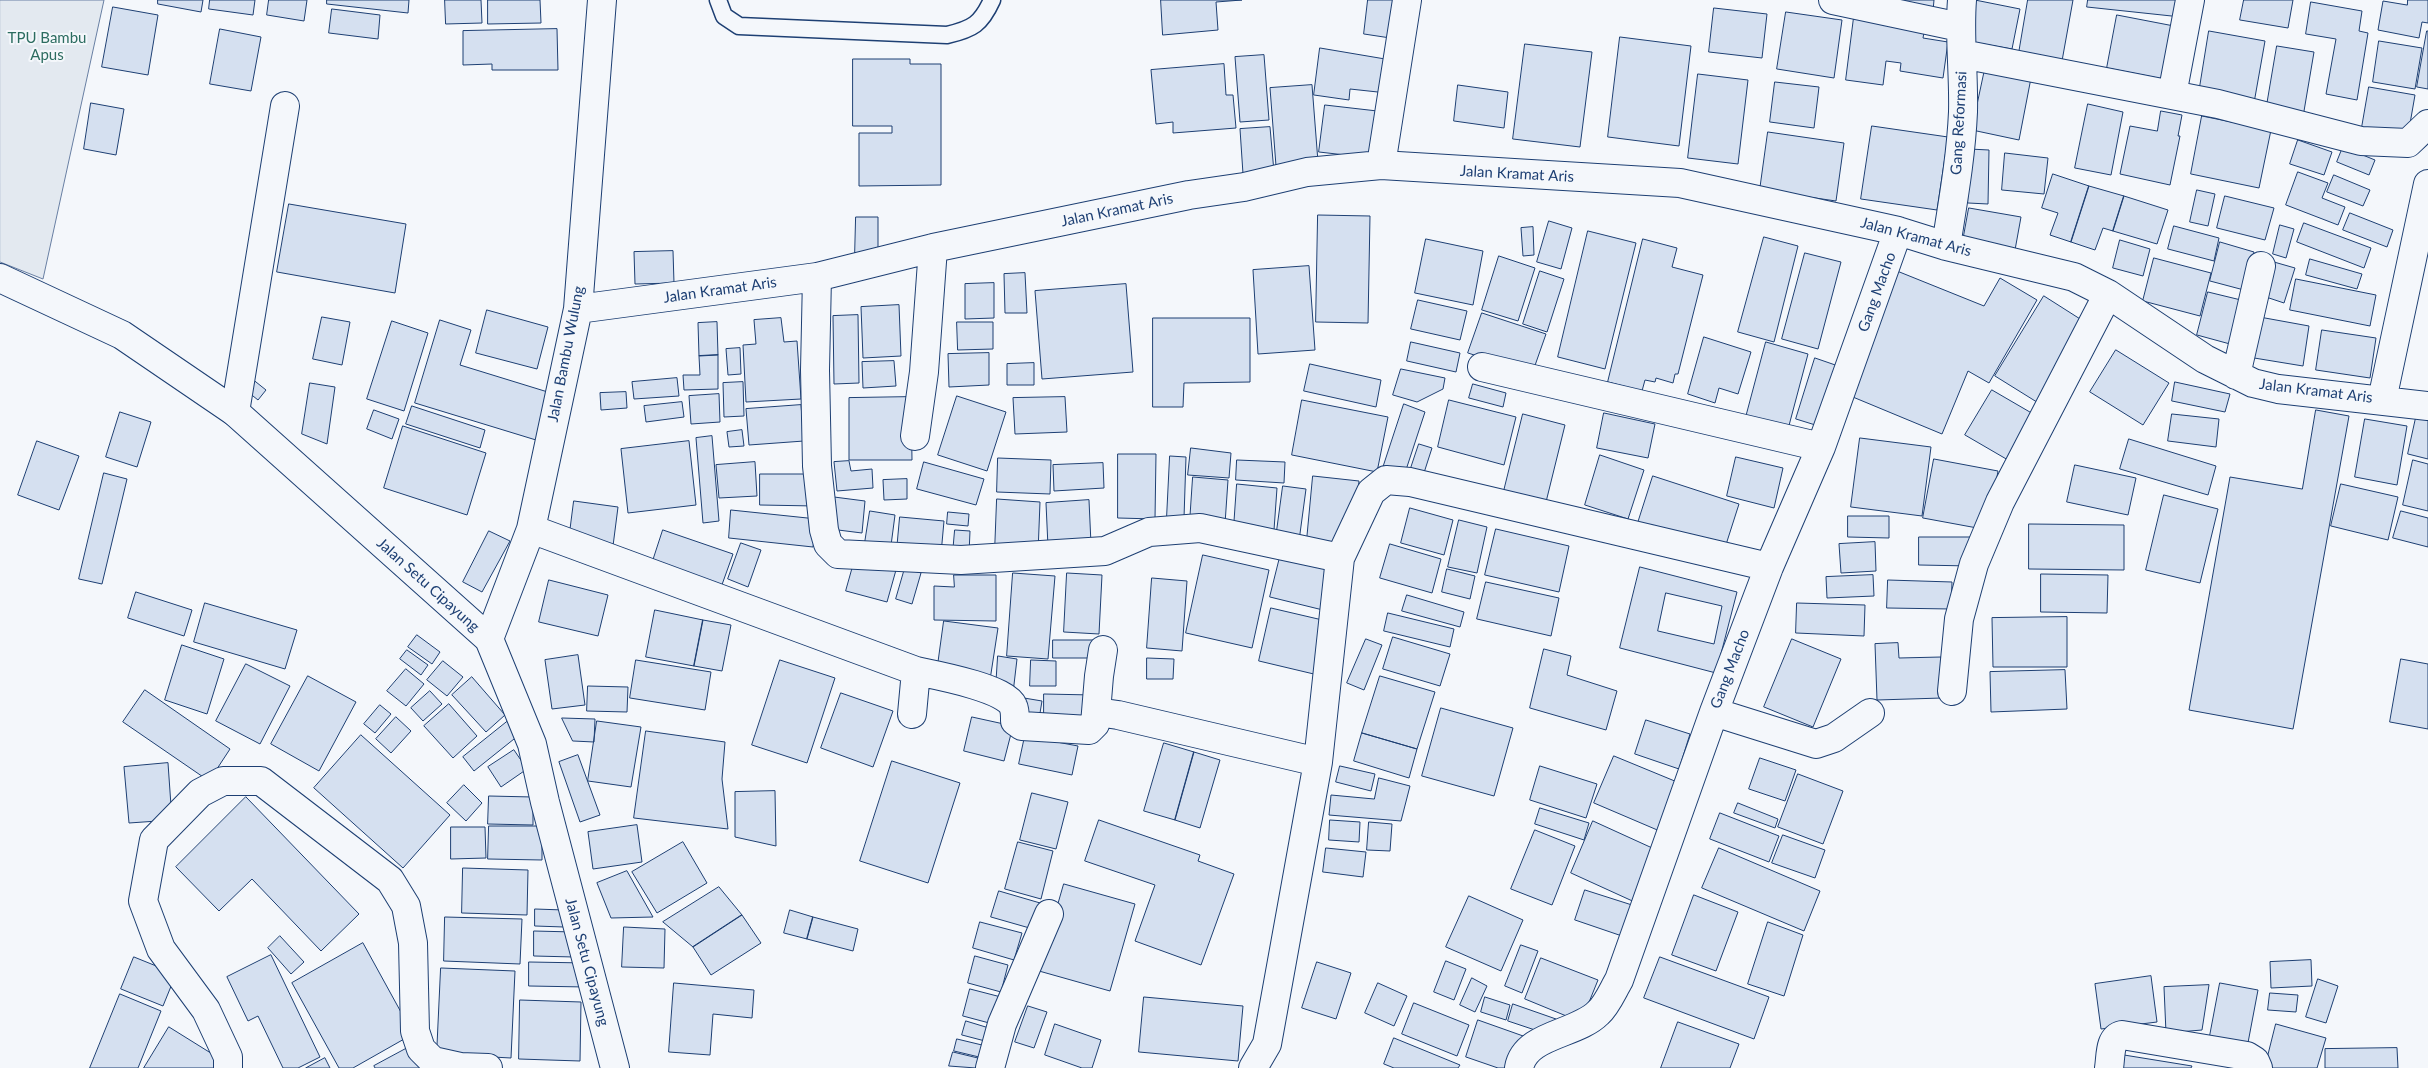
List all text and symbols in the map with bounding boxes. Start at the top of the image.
park label: TPU Bambu Apus [8,29,86,64]
street label: Gang Reformasi [1947,71,1971,175]
street label: Jalan Kramat Aris [1460,162,1574,186]
street label: Jalan Kramat Aris [1059,189,1175,231]
street label: Jalan Kramat Aris [1859,214,1973,260]
street label: Gang Macho [1854,250,1900,334]
street label: Jalan Kramat Aris [662,273,778,307]
street label: Jalan Bambu Wulung [544,285,588,423]
street label: Jalan Kramat Aris [2258,375,2374,407]
street label: Jalan Setu Cipayung [373,534,483,636]
street label: Gang Macho [1707,627,1753,711]
street label: Jalan Setu Cipayung [561,896,613,1028]

